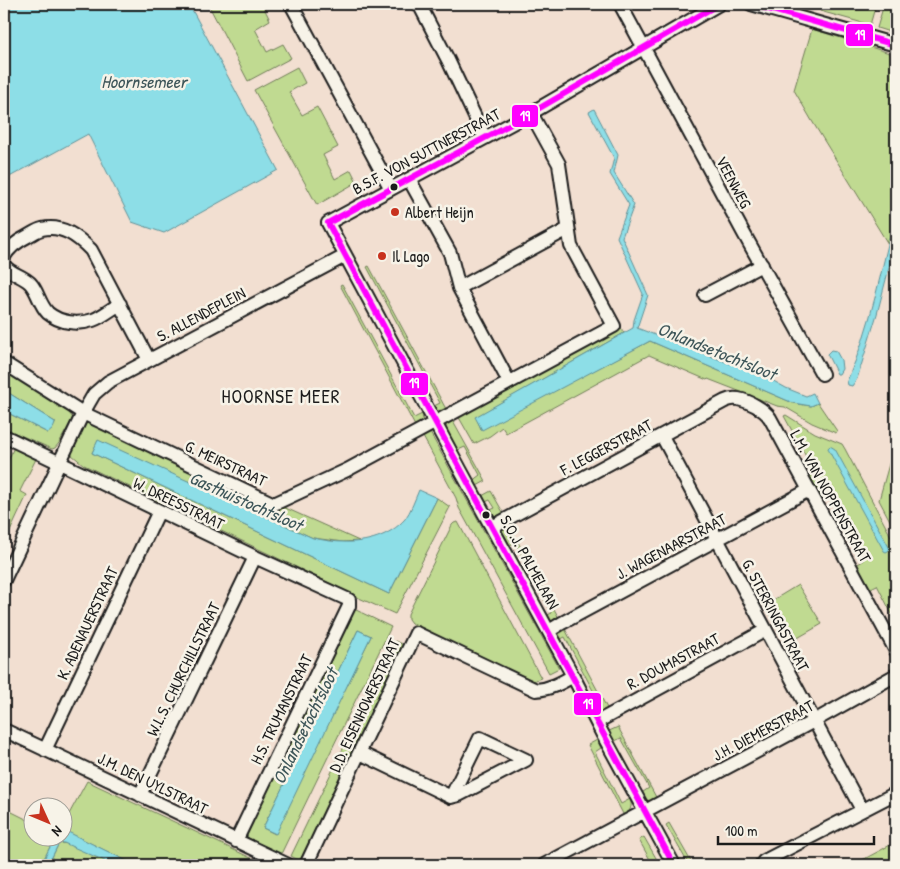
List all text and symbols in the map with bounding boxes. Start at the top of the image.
line badge: 19 [845,23,874,47]
text: 19 [855,25,866,44]
water label: Hoornsemeer [101,69,189,94]
street label: B.S.F. VON SUTTNERSTRAAT [348,102,504,199]
line badge: 19 [511,104,539,128]
text: 19 [520,106,531,125]
street label: VEENWEG [711,152,757,212]
unlabelled marker [389,182,399,192]
place label: Albert Heijn [405,201,474,223]
marker: Albert Heijn [389,206,401,218]
place label: Il Lago [392,245,430,267]
marker: Il Lago [376,250,388,262]
street label: S. ALLENDEPLEIN [153,281,249,347]
water label: Onlandsetochtsloot [654,316,783,387]
line badge: 19 [400,372,429,396]
text: 19 [409,373,420,392]
district label: HOORNSE MEER [222,383,340,409]
street label: F. LEGGERSTRAAT [555,413,656,481]
street label: L.M. VAN NOPPENSTRAAT [785,426,877,567]
street label: G. MEIRSTRAAT [182,435,271,492]
water label: Gasthuistochtsloot [186,465,309,538]
street label: W. DREESSTRAAT [130,472,229,535]
street label: J. WAGENAARSTRAAT [612,507,730,584]
unlabelled marker [481,510,491,520]
street label: S.O.J. PALMELAAN [495,511,565,613]
street label: G. STERRINGASTRAAT [737,555,815,675]
street label: K. ADENAUERSTRAAT [51,562,123,683]
street label: W.L.S. CHURCHILLSTRAAT [141,598,225,740]
street label: R. DOUMASTRAAT [623,627,724,695]
street label: D.D. EISENHOWERSTRAAT [323,634,405,775]
street label: H.S. TRUMANSTRAAT [245,650,317,768]
water label: Onlandsetochtsloot [266,661,345,788]
line badge: 19 [573,692,602,716]
text: 19 [583,694,594,713]
street label: J.H. DIEMERSTRAAT [709,694,818,766]
street label: J.M. DEN UYLSTRAAT [94,747,212,819]
north arrow [22,796,72,846]
scale bar [718,814,874,846]
text: 100 m [725,820,758,841]
text: N [48,822,67,841]

